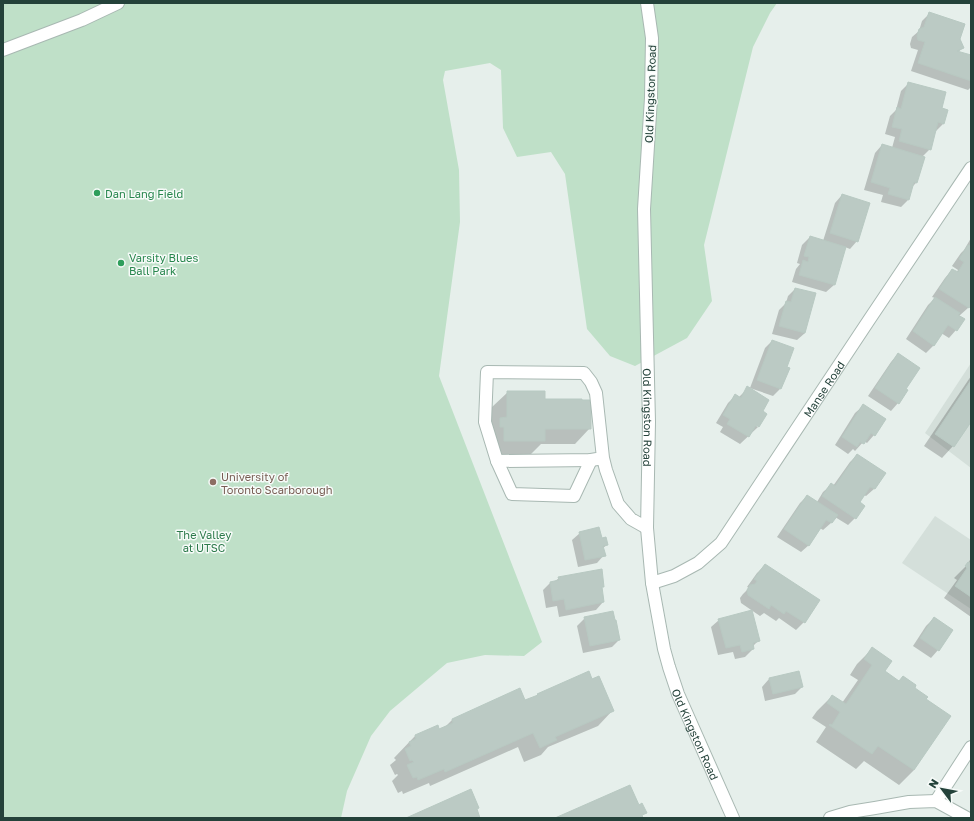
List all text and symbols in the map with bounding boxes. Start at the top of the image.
street label: Old Kingston Road [642,45,658,143]
place label: Dan Lang Field [105,187,183,200]
marker: Dan Lang Field [92,188,102,198]
place label: Varsity Blues Ball Park [129,251,198,277]
marker: Varsity Blues Ball Park [116,258,126,268]
street label: Manse Road [800,358,847,419]
street label: Old Kingston Road [641,368,656,467]
place label: University of Toronto Scarborough [221,470,332,496]
marker: University of Toronto Scarborough [208,477,218,487]
park label: The Valley at UTSC [177,528,231,554]
street label: Old Kingston Road [670,687,722,782]
north arrow [922,769,962,809]
text: N [925,776,941,790]

